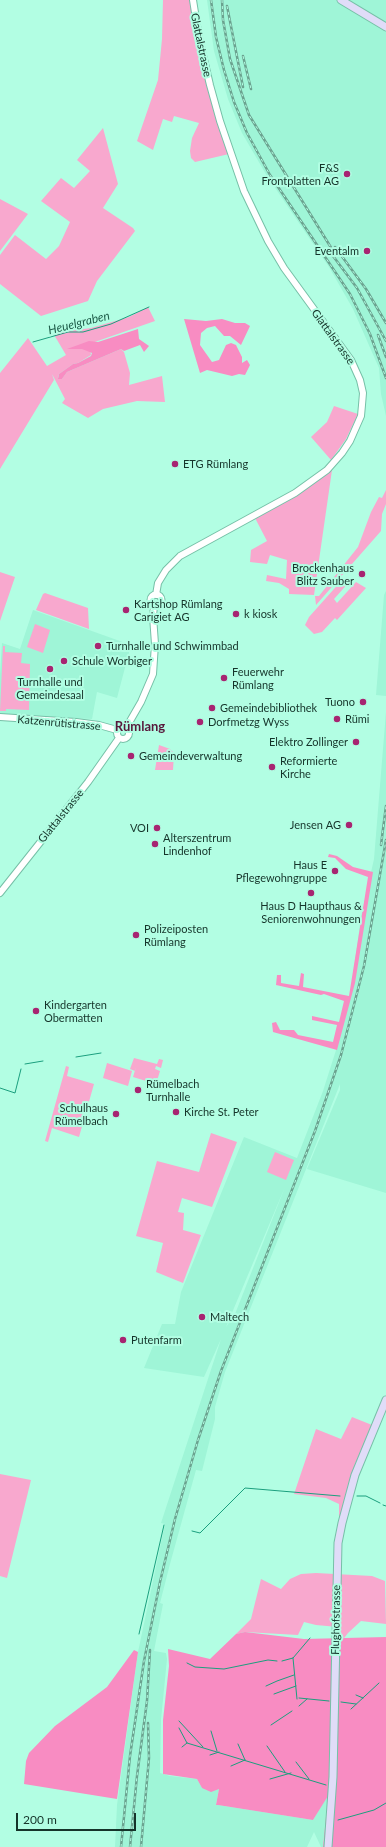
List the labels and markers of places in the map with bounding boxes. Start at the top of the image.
place label: F&S Frontplatten AG [262,161,339,187]
marker: F&S Frontplatten AG [342,169,352,179]
place label: Eventalm [314,244,359,258]
marker: Eventalm [362,246,372,256]
place label: ETG Rümlang [183,457,248,471]
marker: ETG Rümlang [170,459,180,469]
place label: Brockenhaus Blitz Sauber [292,561,354,587]
marker: Brockenhaus Blitz Sauber [357,569,367,579]
place label: Kartshop Rümlang Carigiet AG [134,597,223,623]
marker: Kartshop Rümlang Carigiet AG [121,605,131,615]
place label: k kiosk [244,607,277,621]
marker: k kiosk [231,609,241,619]
place label: Turnhalle und Schwimmbad [106,639,239,653]
marker: Turnhalle und Schwimmbad [93,641,103,651]
place label: Schule Worbiger [72,654,152,668]
marker: Schule Worbiger [59,656,69,666]
marker: Turnhalle und Gemeindesaal [45,664,55,674]
place label: Feuerwehr Rümlang [232,665,284,691]
marker: Feuerwehr Rümlang [219,673,229,683]
place label: Turnhalle und Gemeindesaal [16,675,84,701]
place label: Tuono [325,695,355,709]
marker: Tuono [358,697,368,707]
place label: Gemeindebibliothek [220,701,317,715]
marker: Gemeindebibliothek [207,703,217,713]
place label: Rümi [345,712,369,726]
marker: Rümi [332,714,342,724]
place label: Dorfmetzg Wyss [208,715,289,729]
marker: Dorfmetzg Wyss [195,717,205,727]
place label: Elektro Zollinger [269,735,348,749]
marker: Elektro Zollinger [351,737,361,747]
place label: Gemeindeverwaltung [139,749,242,763]
marker: Gemeindeverwaltung [126,751,136,761]
place label: Reformierte Kirche [280,754,337,780]
marker: Reformierte Kirche [267,762,277,772]
place label: Jensen AG [290,818,341,832]
marker: Jensen AG [344,820,354,830]
place label: VOI [130,821,149,835]
marker: VOI [152,823,162,833]
place label: Alterszentrum Lindenhof [163,831,231,857]
marker: Alterszentrum Lindenhof [150,839,160,849]
place label: Haus E Pflegewohngruppe [236,858,327,884]
marker: Haus E Pflegewohngruppe [330,866,340,876]
marker: Haus D Haupthaus & Seniorenwohnungen [306,888,316,898]
place label: Haus D Haupthaus & Seniorenwohnungen [260,899,362,925]
place label: Polizeiposten Rümlang [144,922,208,948]
marker: Polizeiposten Rümlang [131,930,141,940]
place label: Kindergarten Obermatten [44,998,107,1024]
marker: Kindergarten Obermatten [31,1006,41,1016]
place label: Rümelbach Turnhalle [146,1077,199,1103]
marker: Rümelbach Turnhalle [133,1085,143,1095]
place label: Schulhaus Rümelbach [55,1101,108,1127]
place label: Kirche St. Peter [184,1105,259,1119]
marker: Kirche St. Peter [171,1107,181,1117]
marker: Schulhaus Rümelbach [111,1109,121,1119]
place label: Maltech [210,1310,249,1324]
marker: Maltech [197,1312,207,1322]
place label: Putenfarm [131,1333,182,1347]
marker: Putenfarm [118,1335,128,1345]

